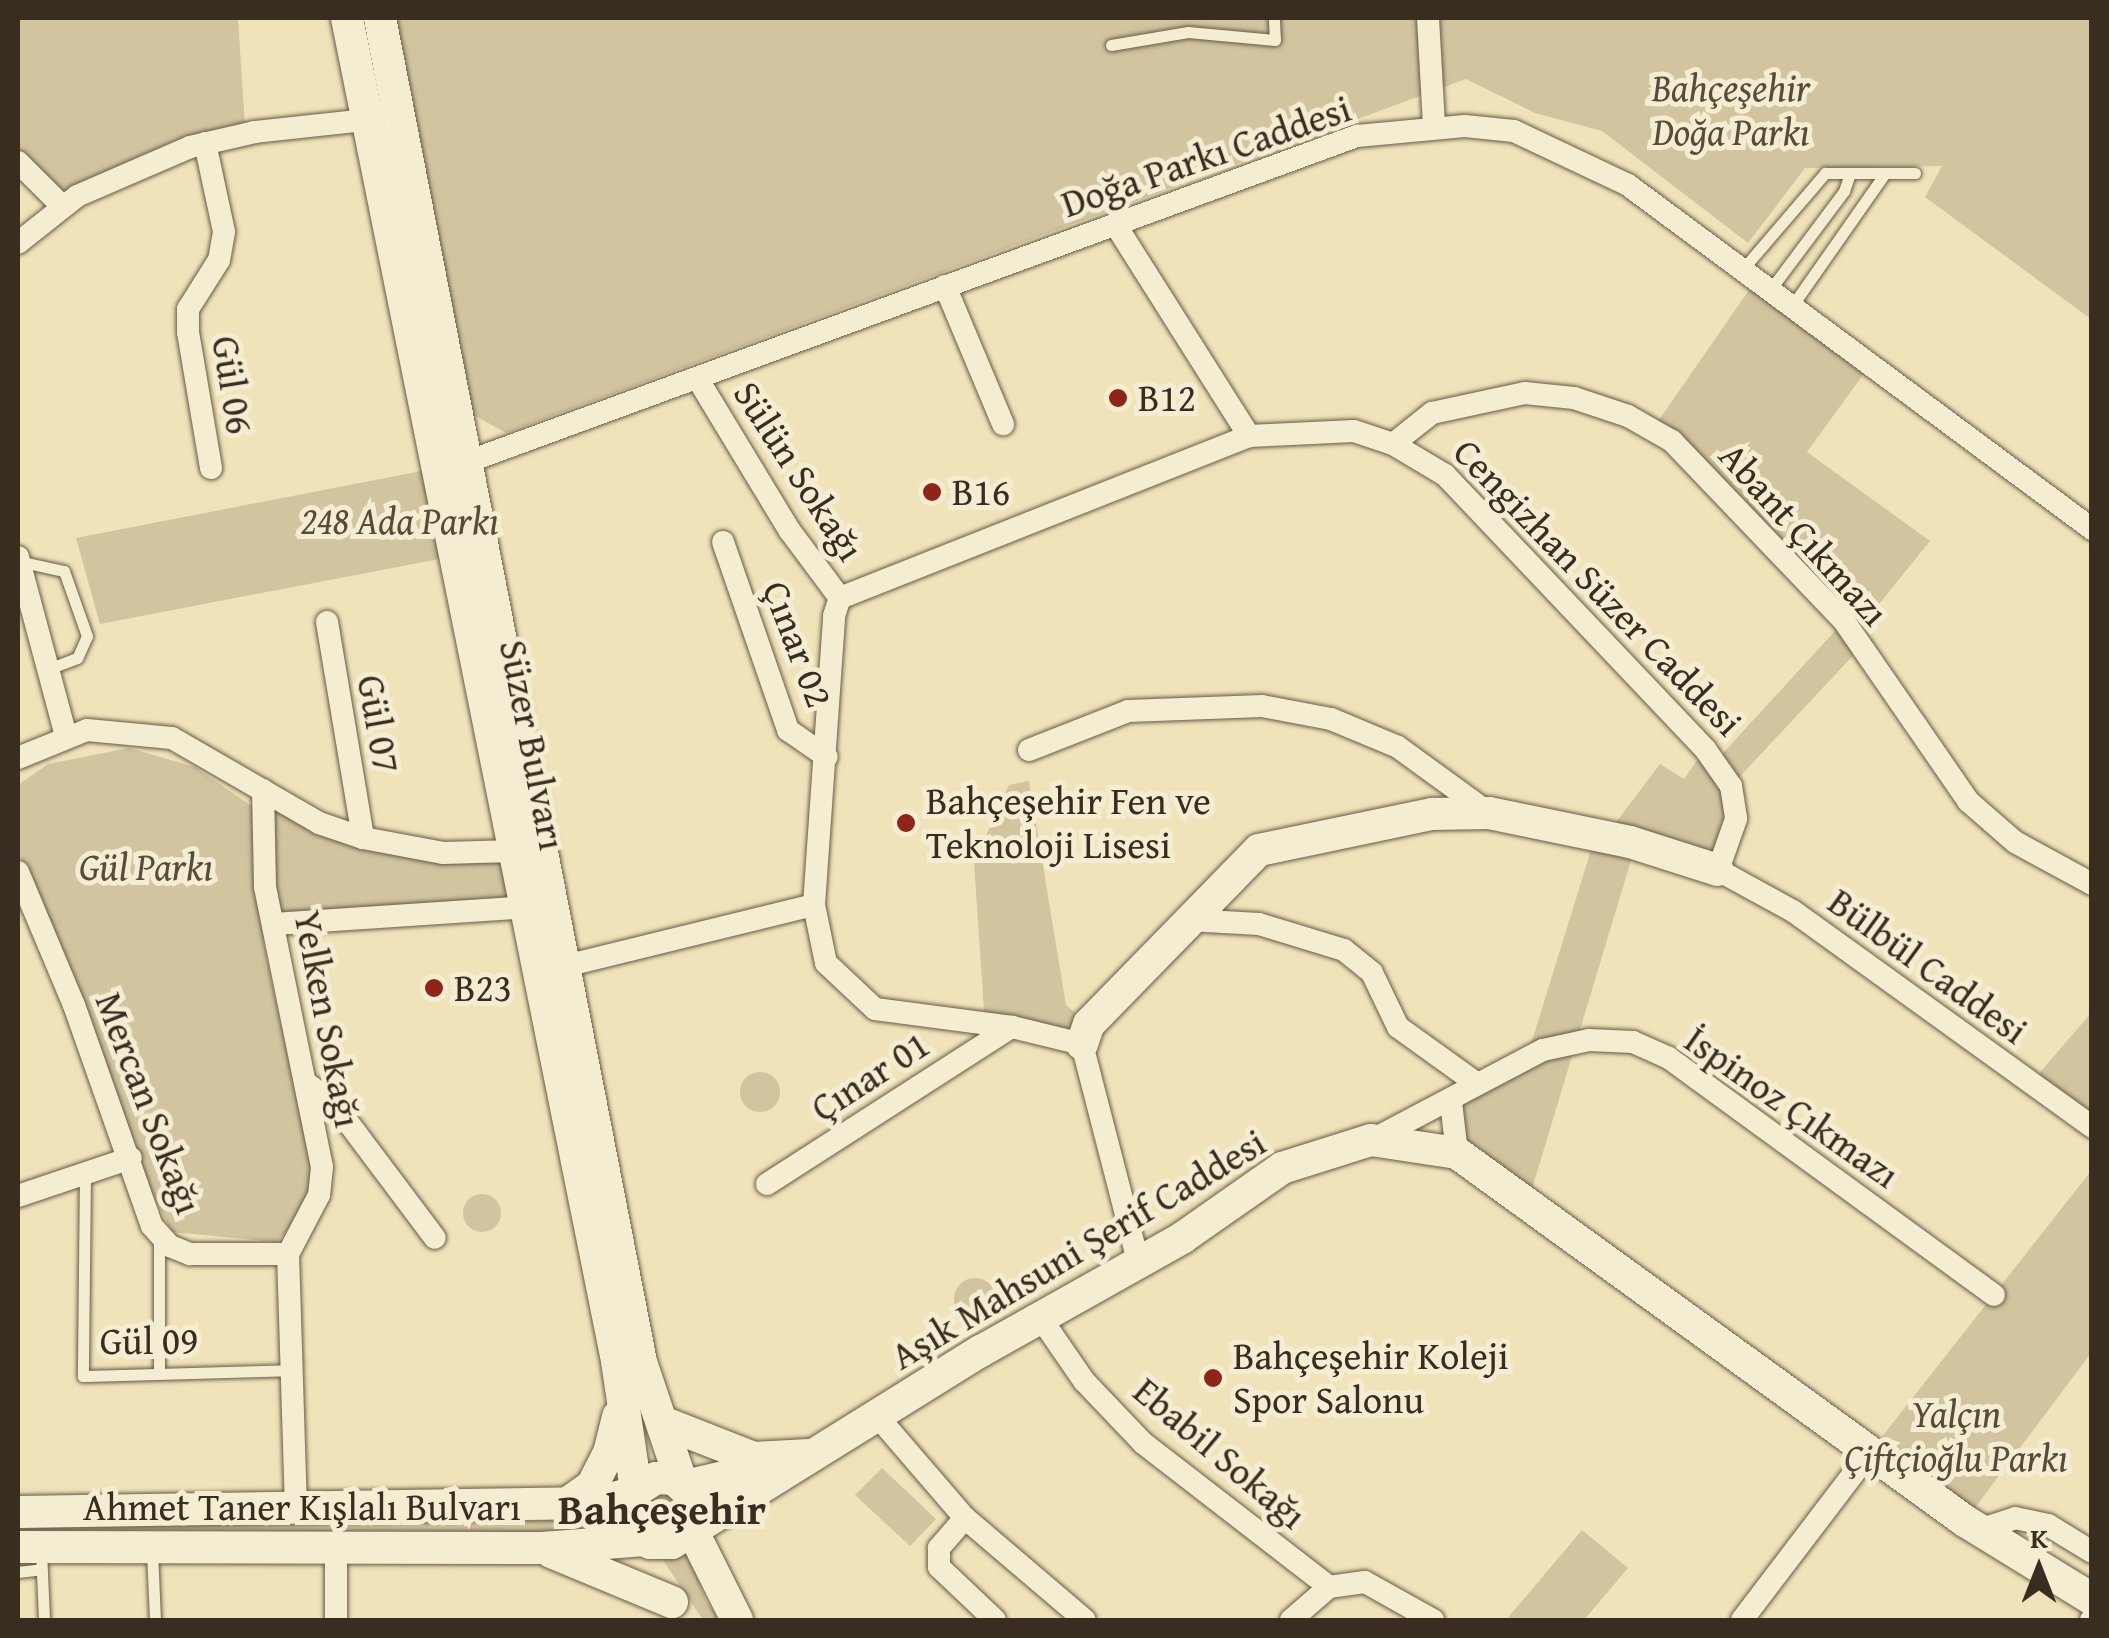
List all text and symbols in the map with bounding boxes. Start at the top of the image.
park label: Bahçeşehir Doğa Parkı [1652,65,1810,154]
street label: Doğa Parkı Caddesi [1055,85,1357,227]
street label: Gül 06 [203,333,263,437]
street label: Sülün Sokağı [724,373,874,569]
place label: B12 [1138,375,1196,421]
marker: B12 [1107,387,1129,409]
street label: Cengizhan Süzer Caddesi [1444,429,1752,745]
street label: Abant Çıkmazı [1710,433,1898,635]
place label: B16 [952,469,1010,515]
marker: B16 [921,481,943,503]
park label: 248 Ada Parkı [301,498,499,544]
street label: Çınar 02 [753,575,843,713]
street label: Süzer Bulvarı [490,636,576,854]
street label: Gül 07 [348,671,410,777]
place label: Bahçeşehir Fen ve Teknoloji Lisesi [926,778,1211,868]
marker: Bahçeşehir Fen ve Teknoloji Lisesi [895,812,917,834]
park label: Gül Parkı [79,844,213,890]
street label: Bülbül Caddesi [1820,879,2036,1053]
street label: Yelken Sokağı [285,907,371,1131]
place label: B23 [454,965,512,1011]
marker: B23 [423,977,445,999]
street label: Mercan Sokağı [86,986,212,1220]
street label: İspinoz Çıkmazı [1676,1016,1908,1198]
street label: Çınar 01 [803,1021,937,1131]
street label: Aşık Mahsuni Şerif Caddesi [882,1119,1274,1379]
street label: Gül 09 [100,1318,198,1364]
place label: Bahçeşehir Koleji Spor Salonu [1233,1333,1509,1422]
marker: Bahçeşehir Koleji Spor Salonu [1202,1367,1224,1389]
street label: Ebabil Sokağı [1125,1368,1315,1538]
park label: Yalçın Çiftçioğlu Parkı [1844,1391,2068,1480]
street label: Ahmet Taner Kışlalı Bulvarı [83,1484,521,1530]
district label: Bahçeşehir [558,1484,766,1534]
text: K [2030,1517,2048,1558]
north arrow [1989,1518,2089,1618]

